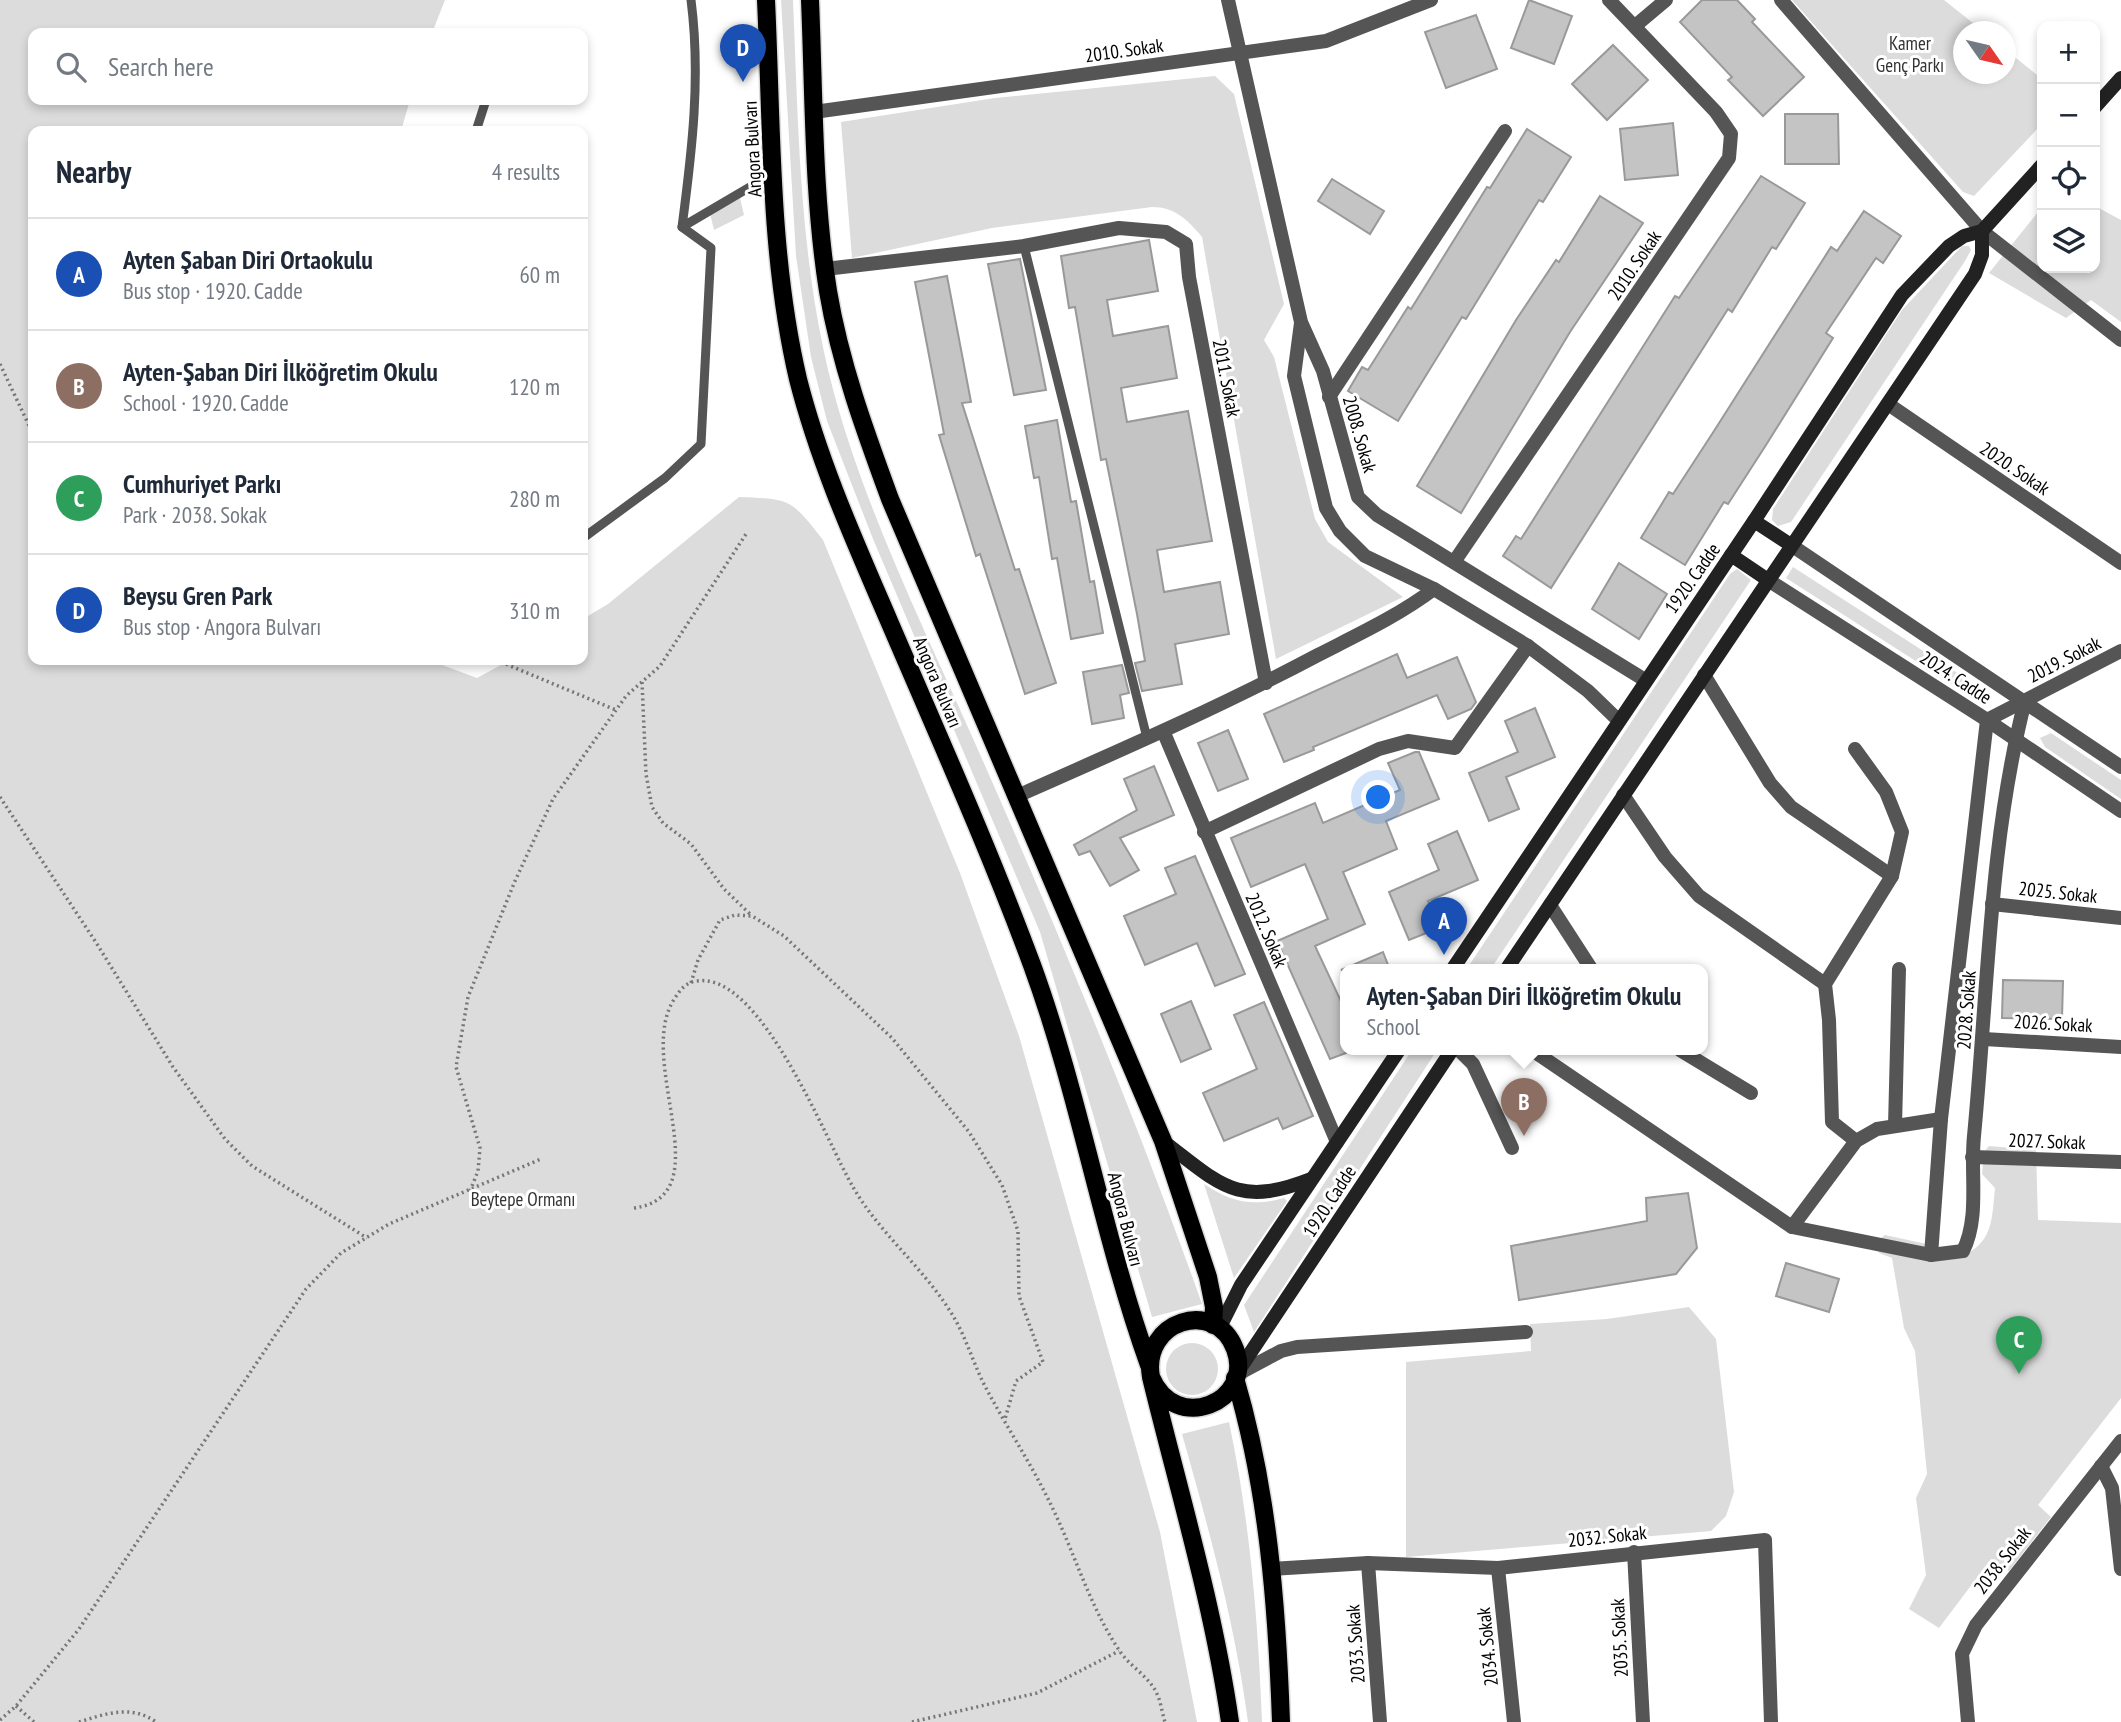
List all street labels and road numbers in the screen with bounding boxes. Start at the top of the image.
street label: 2010. Sokak [1083,33,1165,67]
street label: Angora Bulvarı [737,100,767,198]
street label: 2010. Sokak [1602,225,1666,304]
street label: 2011. Sokak [1208,337,1246,420]
street label: 2008. Sokak [1338,393,1383,476]
street label: 2020. Sokak [1976,436,2055,500]
street label: 1920. Cadde [1659,538,1725,618]
street label: 2019. Sokak [2023,630,2105,688]
street label: Angora Bulvarı [908,633,968,731]
street label: 2024. Cadde [1916,645,1997,709]
street label: 2025. Sokak [2017,876,2099,908]
street label: 2012. Sokak [1241,889,1294,972]
street label: 2028. Sokak [1951,969,1981,1050]
street label: 2026. Sokak [2013,1009,2094,1037]
street label: 2027. Sokak [2008,1128,2087,1154]
street label: 1920. Cadde [1297,1160,1361,1241]
street label: Angora Bulvarı [1103,1169,1149,1269]
street label: 2032. Sokak [1566,1520,1648,1552]
street label: 2038. Sokak [1968,1521,2036,1599]
street label: 2035. Sokak [1605,1597,1633,1678]
street label: 2033. Sokak [1340,1603,1370,1684]
street label: 2034. Sokak [1471,1606,1503,1688]

